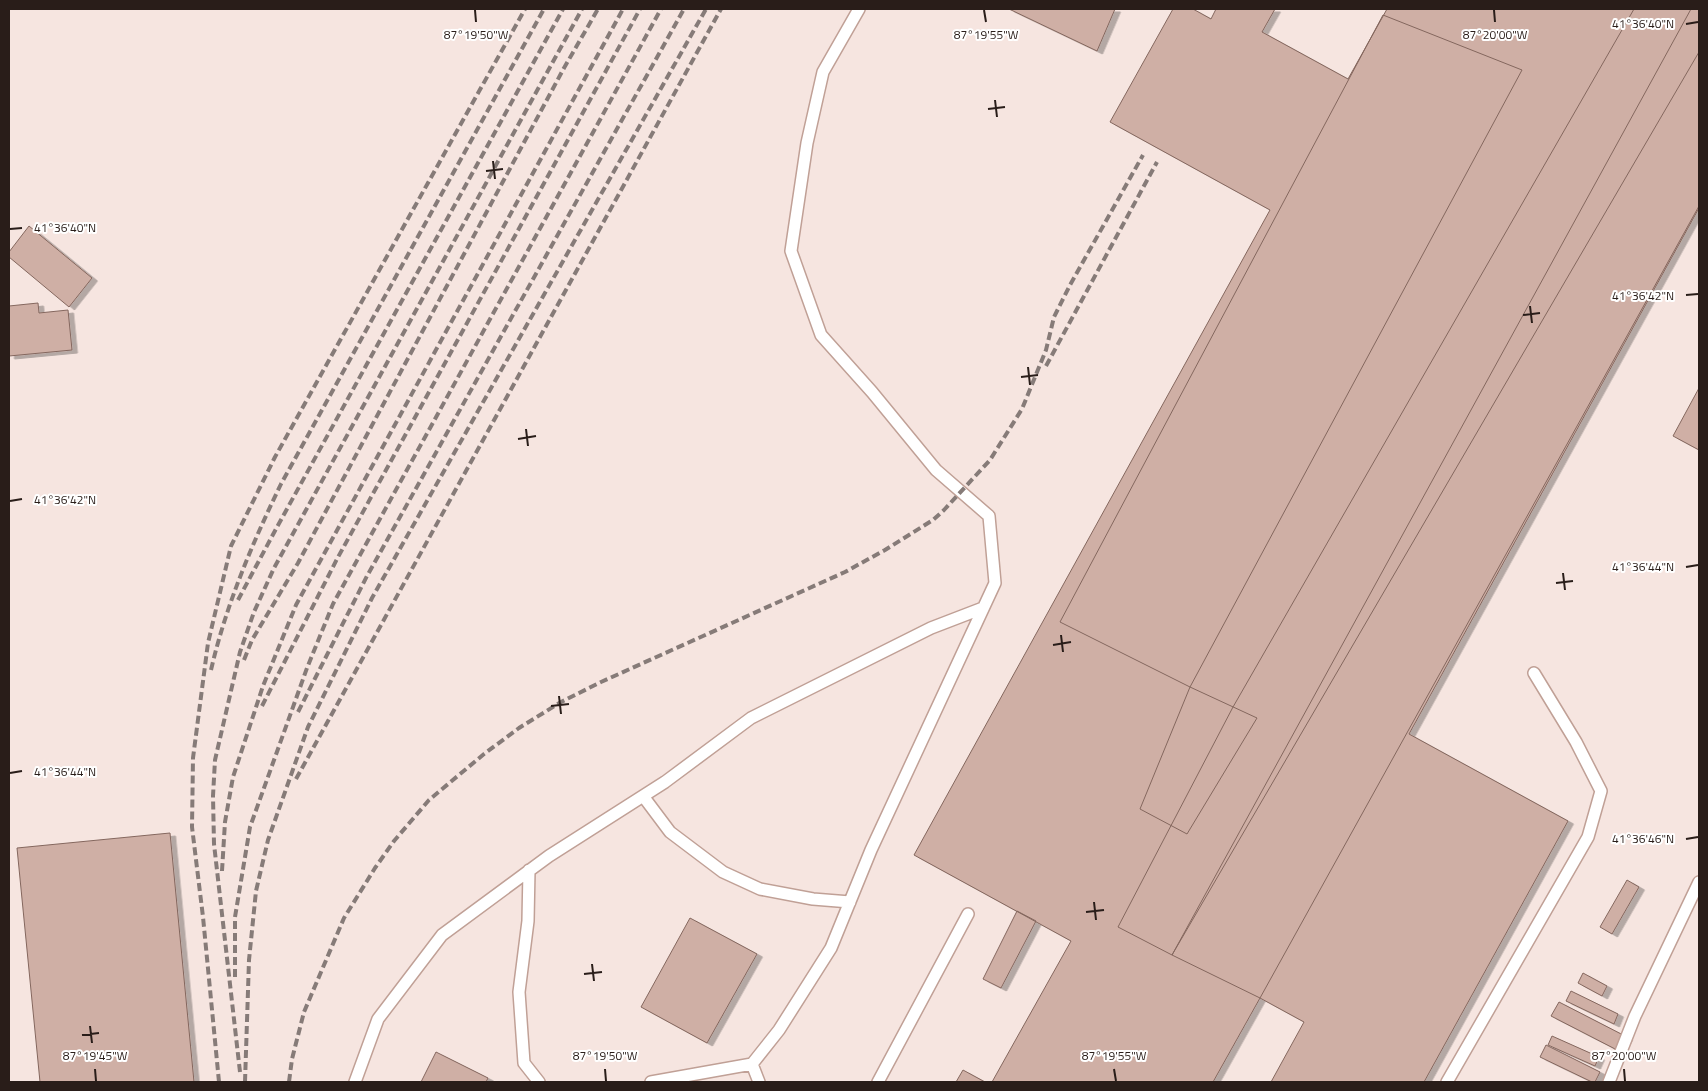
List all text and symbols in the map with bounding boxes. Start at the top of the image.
text: 41°36'40"N [1612,14,1674,33]
text: 87°19'50"W [444,25,509,44]
text: 87°19'55"W [954,25,1019,44]
text: 87°20'00"W [1463,25,1528,44]
text: 41°36'40"N [34,218,96,237]
text: 41°36'42"N [1612,286,1674,305]
text: 41°36'42"N [34,490,96,509]
text: 41°36'44"N [1612,557,1674,576]
text: 41°36'44"N [34,762,96,781]
text: 41°36'46"N [1612,829,1674,848]
text: 87°19'45"W [63,1046,128,1065]
text: 87°19'50"W [573,1046,638,1065]
text: 87°19'55"W [1082,1046,1147,1065]
text: 87°20'00"W [1592,1046,1657,1065]

